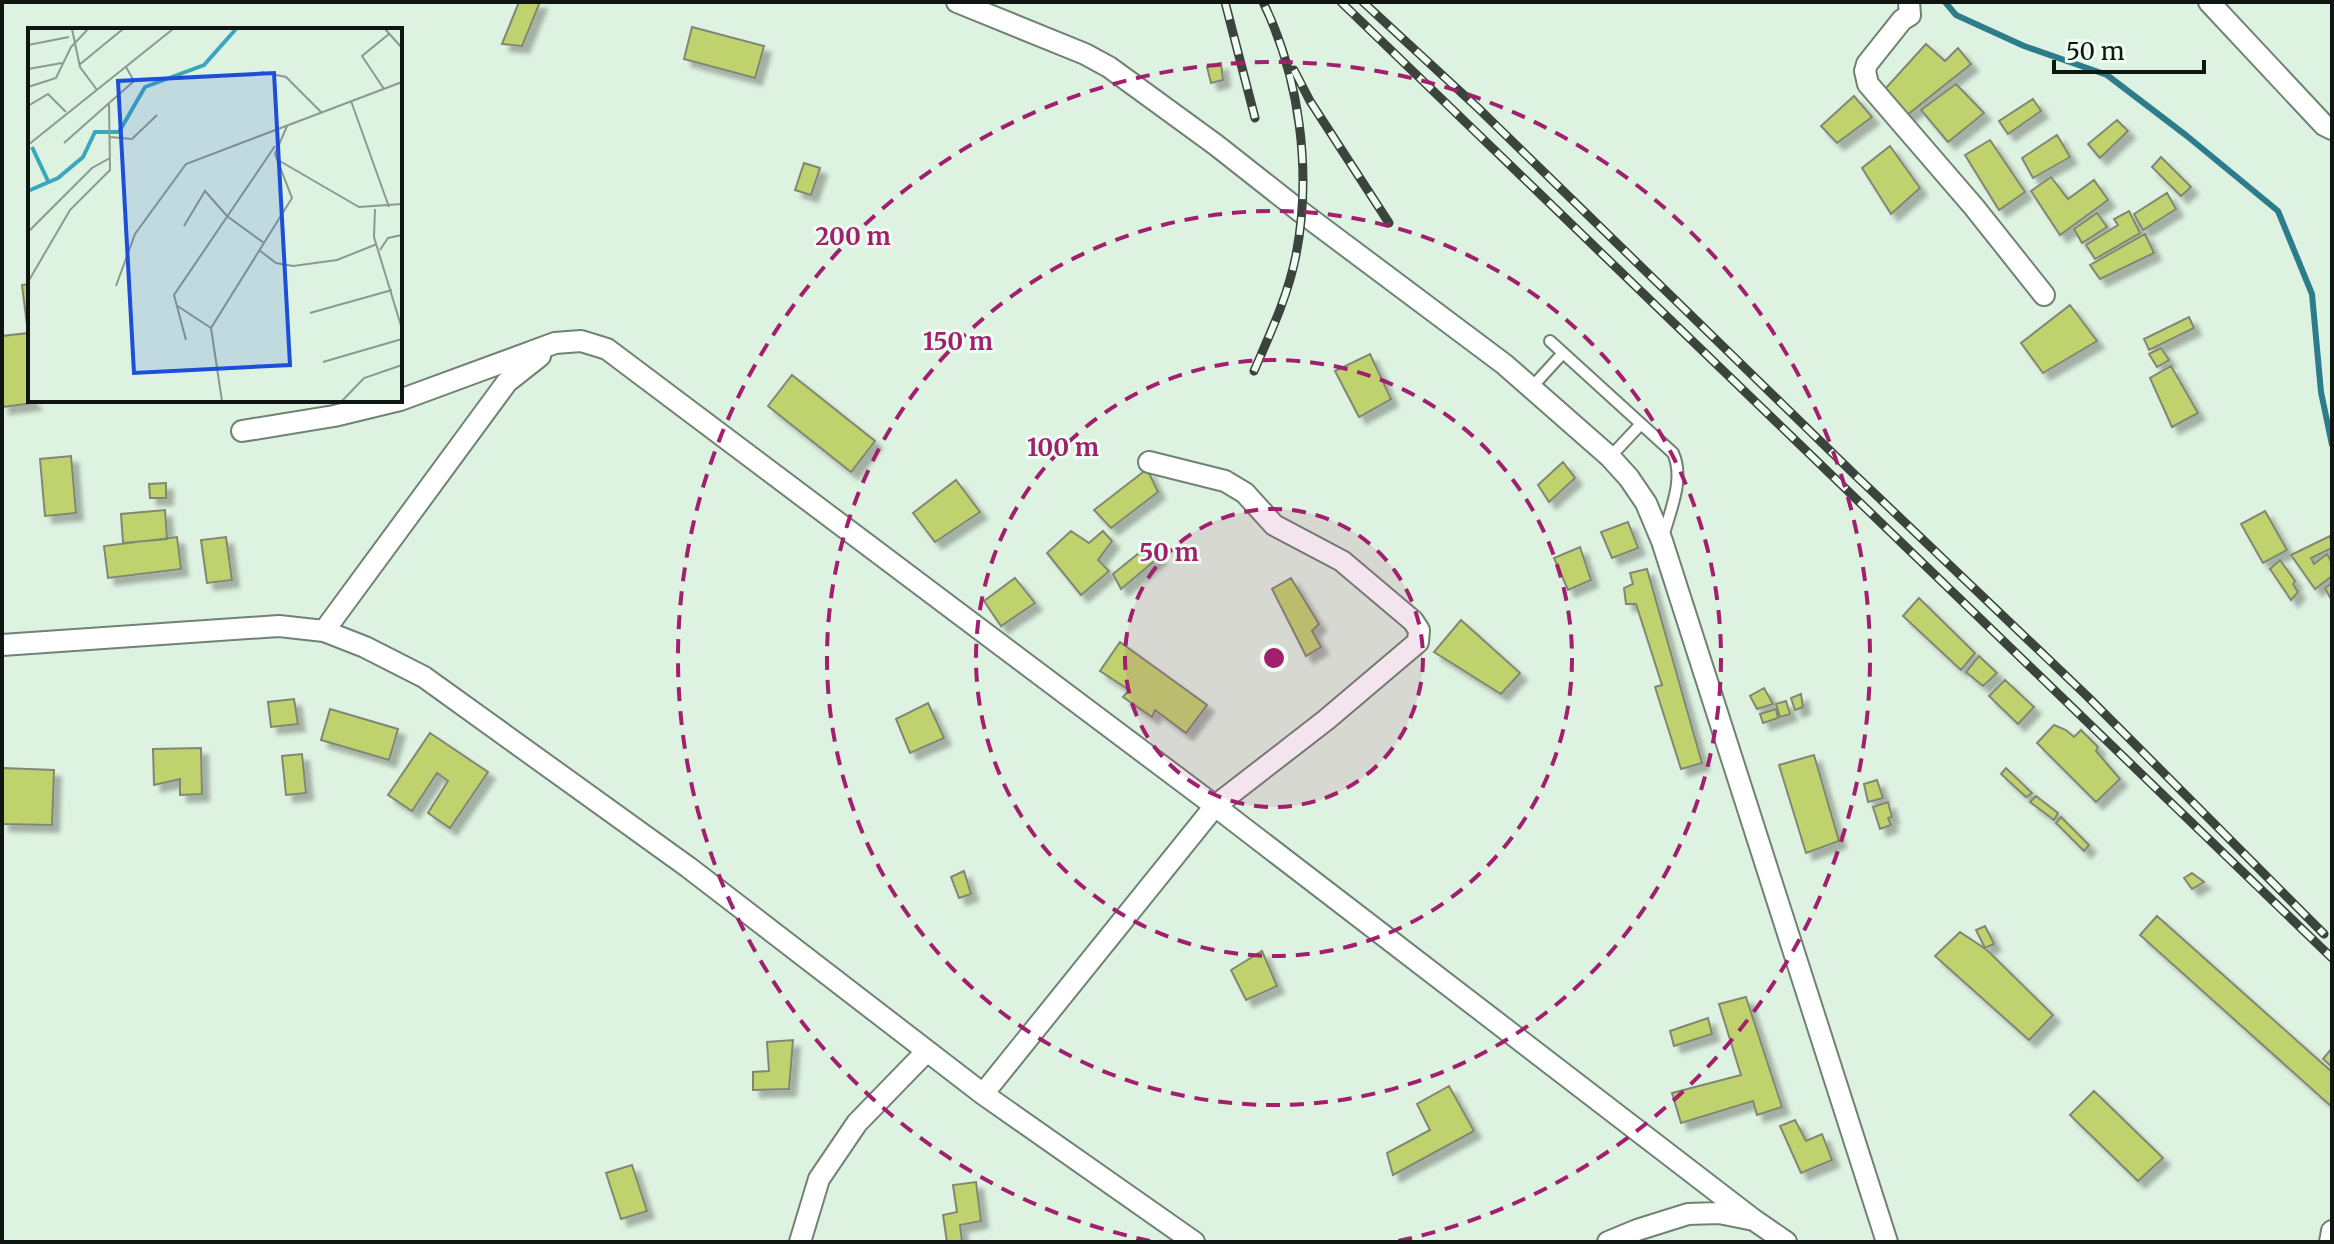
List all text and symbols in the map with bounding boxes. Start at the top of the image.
scale bar [2054,24,2204,74]
inset map [28,28,402,402]
text: 50 m [2066,36,2125,67]
text: 200 m [815,221,891,252]
text: 150 m [923,326,993,357]
text: 100 m [1027,432,1099,463]
text: 50 m [1139,537,1199,568]
centre of rings [1260,644,1288,672]

